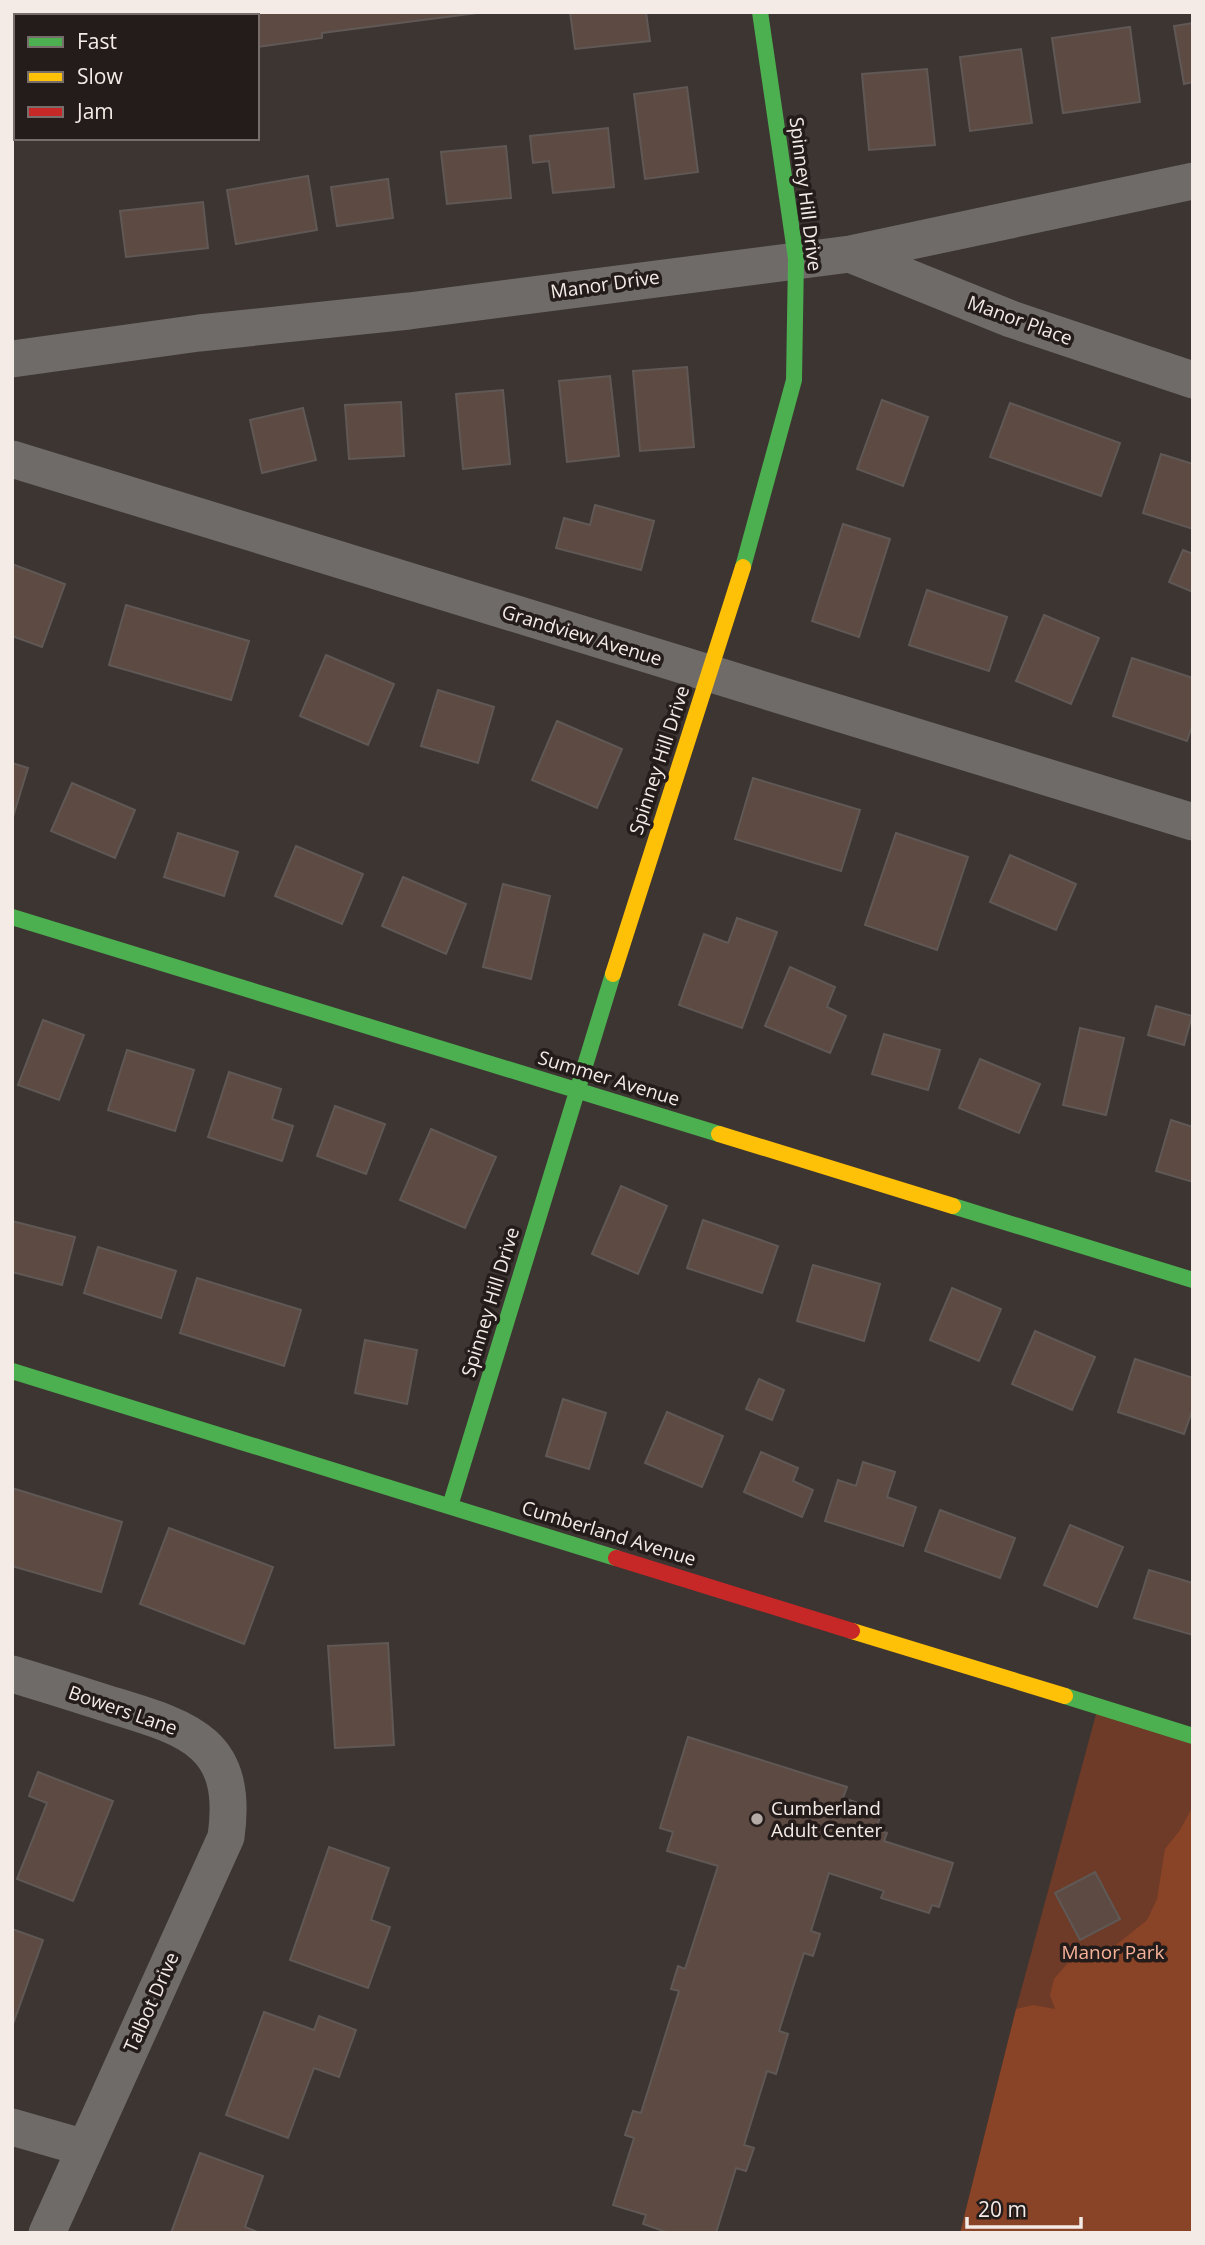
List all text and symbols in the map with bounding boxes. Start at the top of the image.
legend [14,14,259,140]
text: Fast [77,27,117,55]
text: Slow [77,62,123,90]
text: Jam [75,97,114,125]
street label: Spinney Hill Drive [784,115,828,273]
street label: Manor Drive [549,263,661,305]
street label: Manor Place [964,289,1076,351]
street label: Grandview Avenue [499,598,665,672]
street label: Spinney Hill Drive [623,682,695,838]
street label: Summer Avenue [535,1044,683,1112]
street label: Spinney Hill Drive [455,1224,525,1380]
street label: Cumberland Avenue [519,1494,699,1572]
street label: Bowers Lane [65,1679,181,1741]
place label: Cumberland Adult Center [771,1795,883,1843]
marker: Cumberland Adult Center [749,1811,765,1827]
park label: Manor Park [1061,1939,1165,1965]
street label: Talbot Drive [117,1948,185,2056]
scale bar [967,2186,1081,2230]
text: 20 m [978,2195,1027,2223]

